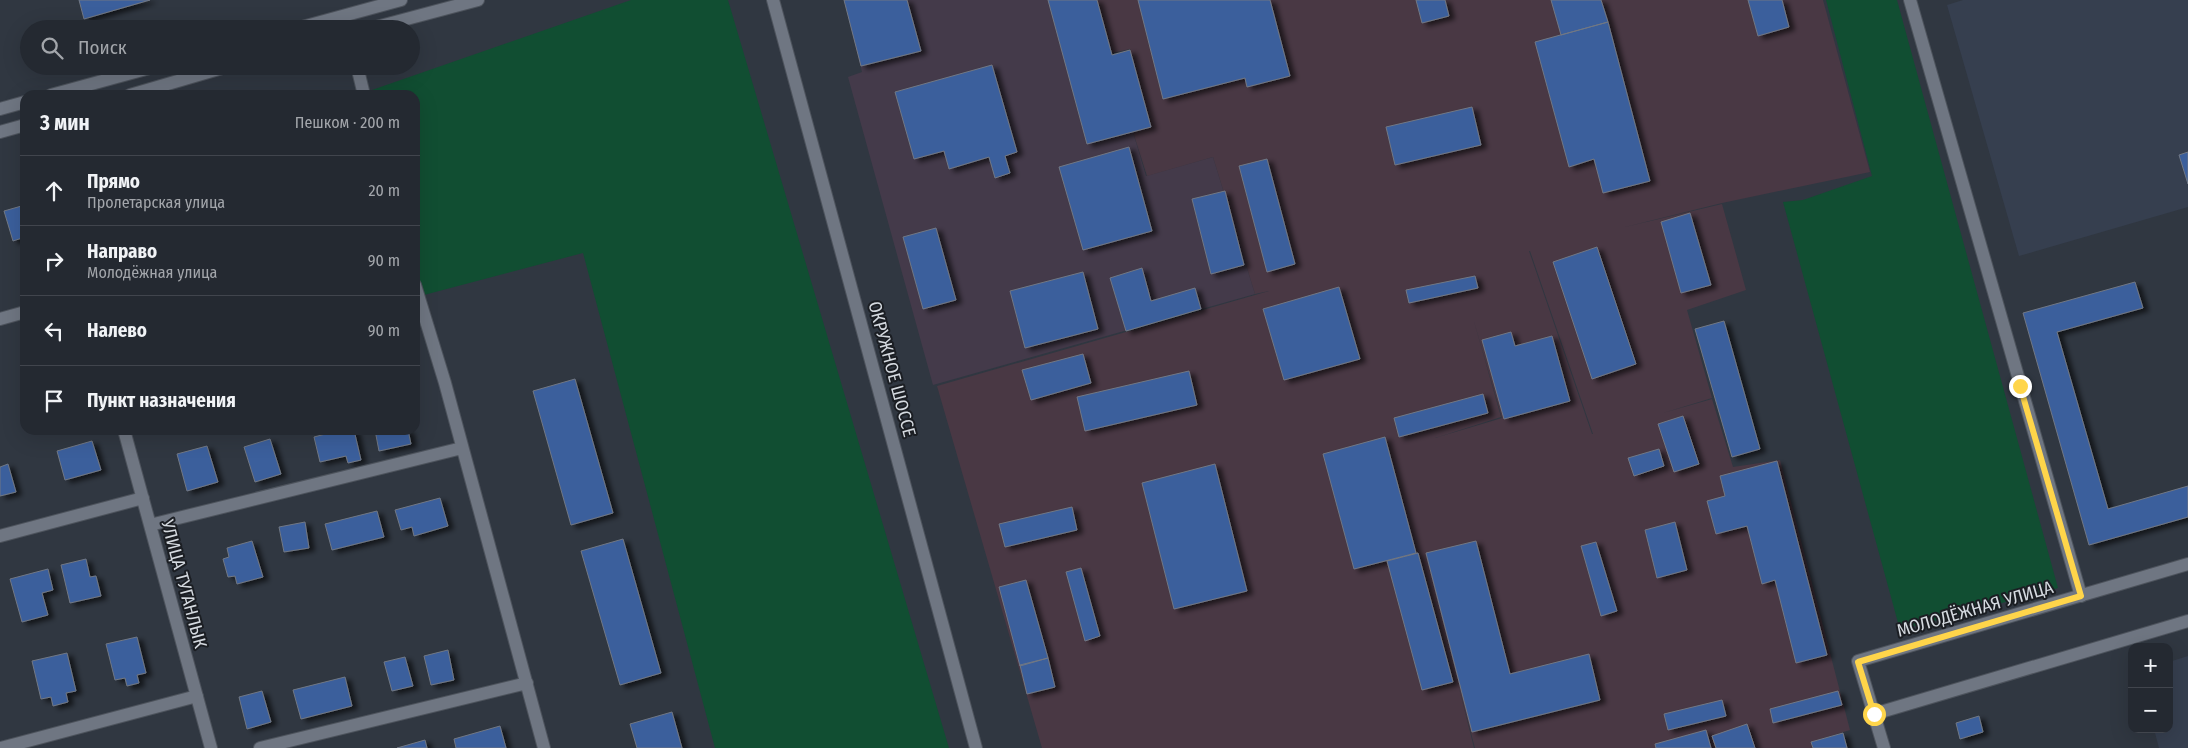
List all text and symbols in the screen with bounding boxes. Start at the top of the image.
search box [20,20,420,75]
icon: search [38,34,66,62]
text: Поиск [78,36,127,59]
text: 3 мин [40,110,90,136]
text: Пешком · 200 m [295,113,400,132]
text: Прямо [87,170,140,193]
icon: ahead [40,177,68,205]
text: 20 m [369,181,400,200]
text: Пролетарская улица [87,193,225,212]
text: Направо [87,240,157,263]
icon: right [40,247,68,275]
text: 90 m [368,251,400,270]
text: Молодёжная улица [87,263,217,282]
street label: ОКРУЖНОЕ ШОССЕ [863,299,921,439]
icon: left [40,317,68,345]
text: Налево [87,319,147,342]
text: 90 m [368,321,400,340]
route end [2009,375,2032,398]
icon: arrive [40,387,68,415]
text: Пункт назначения [87,389,236,412]
street label: УЛИЦА ТУГАНЛЫК [156,516,212,651]
street label: МОЛОДЁЖНАЯ УЛИЦА [1894,576,2056,642]
map controls [2128,643,2173,733]
button: + [2128,643,2173,688]
button: − [2128,688,2173,733]
route start [1863,703,1886,726]

